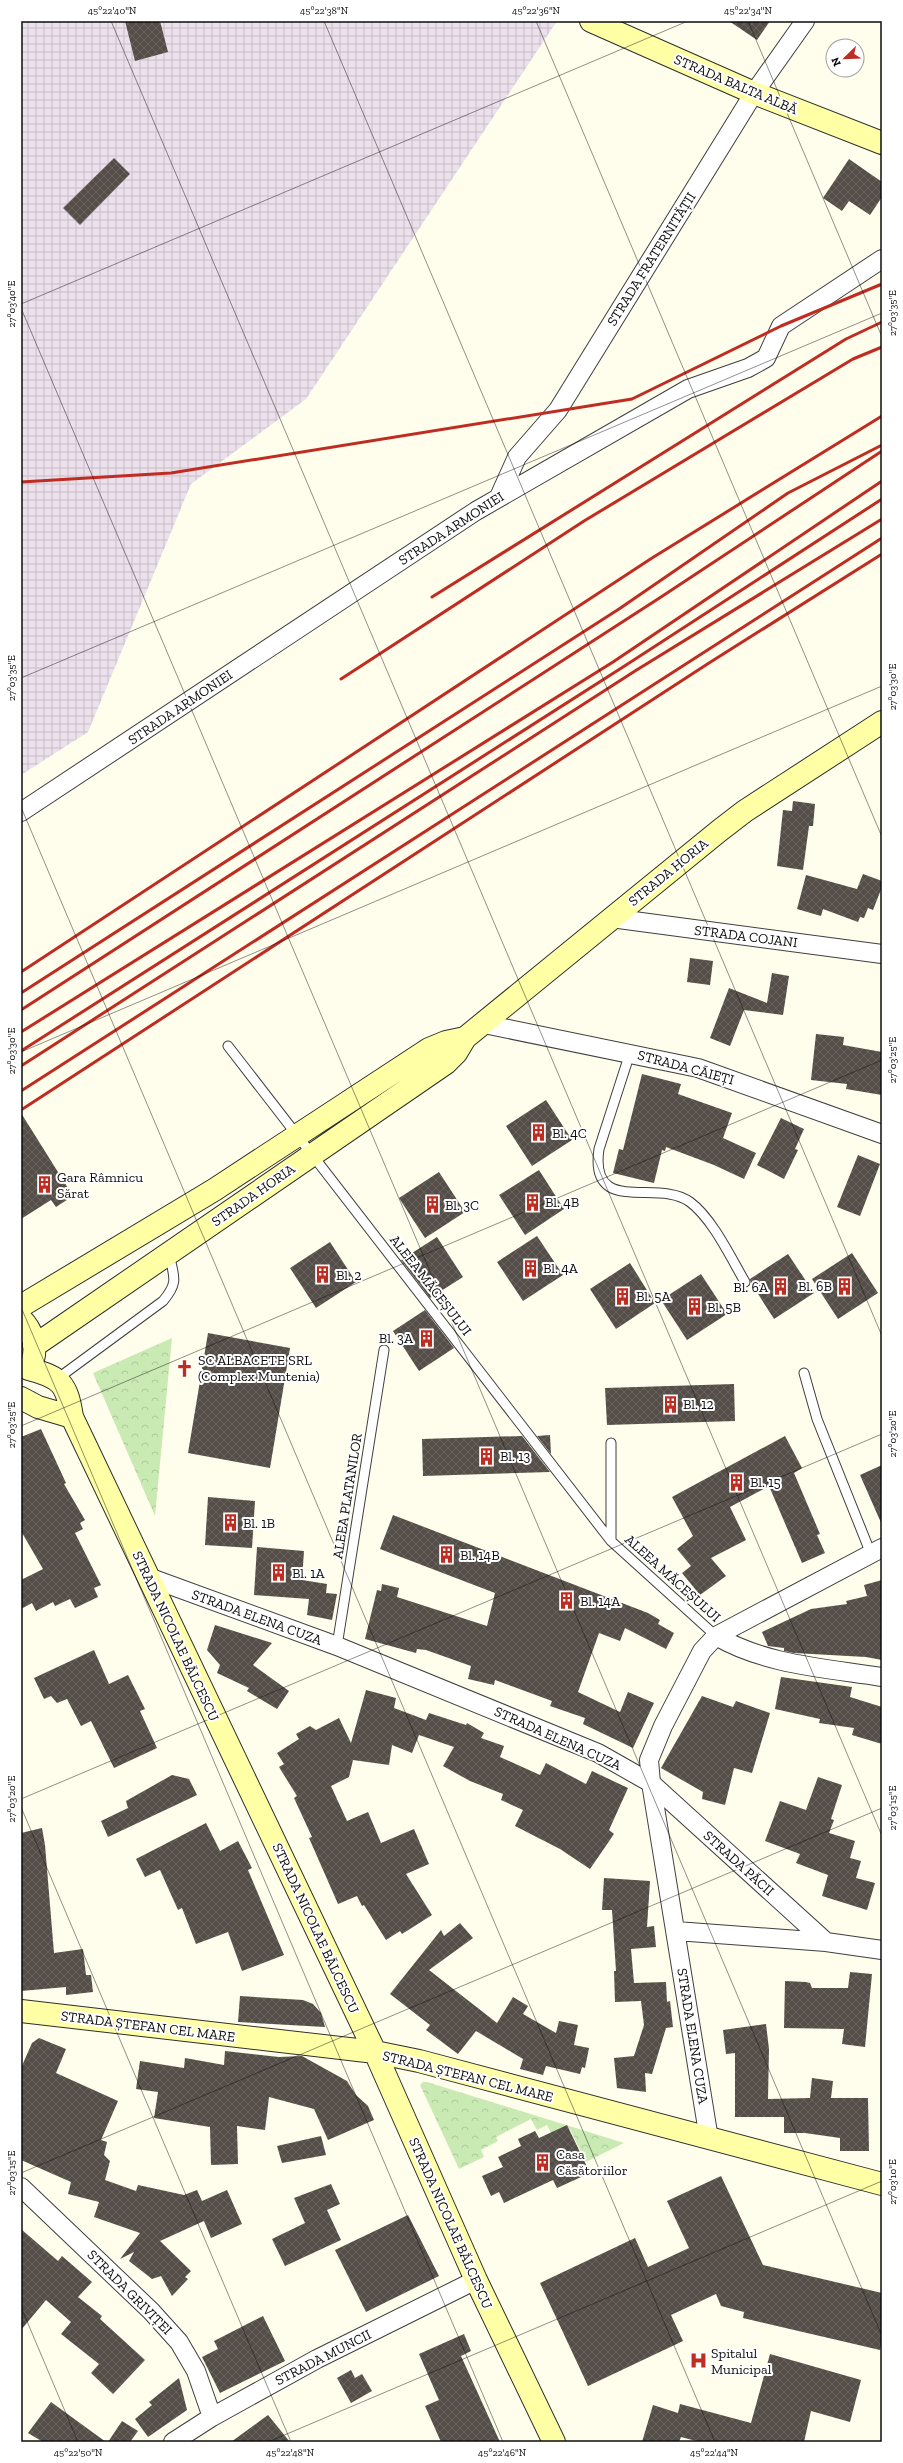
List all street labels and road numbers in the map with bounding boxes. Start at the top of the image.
street label: STRADA BALTA ALBĂ [672,51,801,119]
street label: STRADA FRATERNITĂȚII [603,189,699,329]
street label: STRADA ARMONIEI [395,488,507,569]
street label: STRADA ARMONIEI [125,666,236,749]
street label: STRADA HORIA [625,834,712,910]
street label: STRADA COJANI [693,922,799,951]
street label: STRADA CĂIEȚI [636,1046,736,1089]
street label: STRADA HORIA [208,1160,299,1230]
street label: ALEEA MĂCEȘULUI [386,1232,475,1339]
street label: ALEEA PLATANILOR [329,1432,366,1560]
street label: ALEEA MĂCEȘULUI [621,1531,724,1626]
street label: STRADA NICOLAE BĂLCESCU [129,1548,222,1724]
street label: STRADA ELENA CUZA [189,1586,325,1649]
street label: STRADA ELENA CUZA [492,1703,625,1775]
street label: STRADA PĂCII [700,1827,778,1900]
street label: STRADA NICOLAE BĂLCESCU [269,1840,362,2016]
street label: STRADA ELENA CUZA [673,1967,712,2106]
street label: STRADA ȘTEFAN CEL MARE [60,2007,236,2046]
street label: STRADA ȘTEFAN CEL MARE [381,2047,555,2106]
street label: STRADA NICOLAE BĂLCESCU [405,2135,496,2311]
street label: STRADA GRIVIȚEI [84,2246,176,2338]
street label: STRADA MUNCII [272,2326,374,2389]

